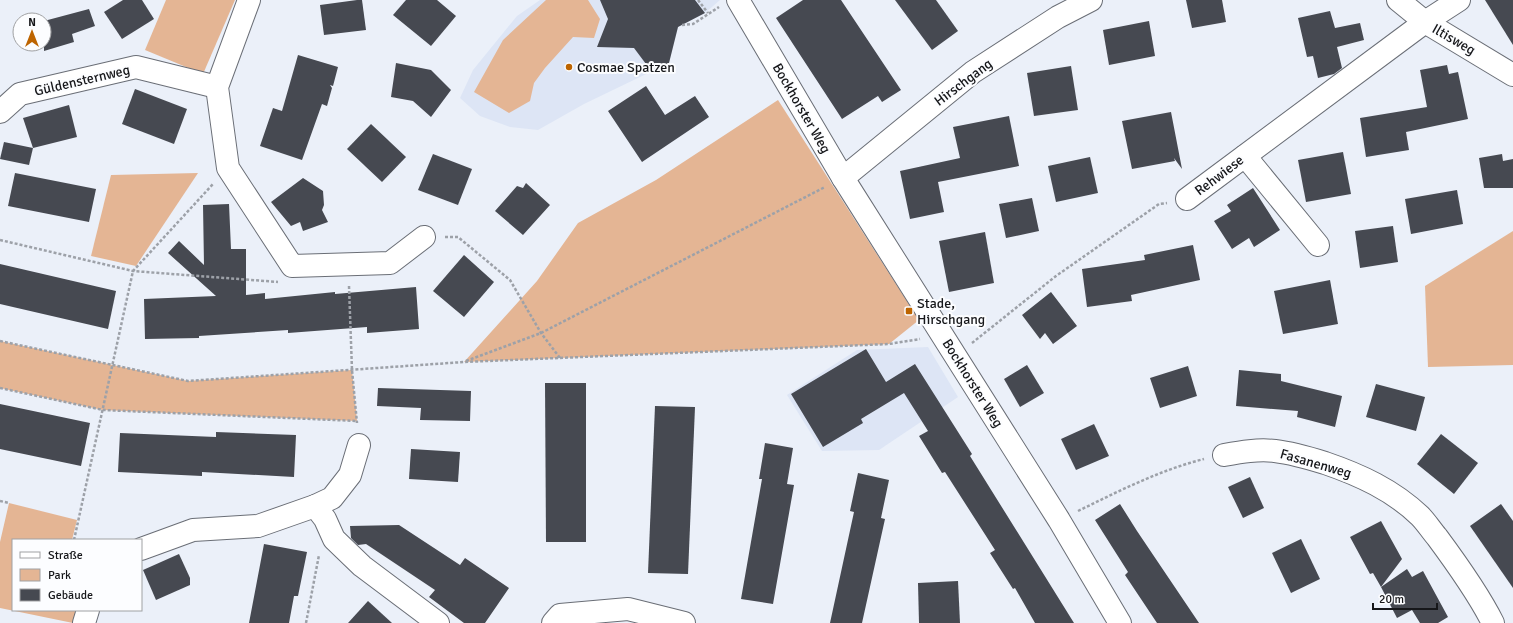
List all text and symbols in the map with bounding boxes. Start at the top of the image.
north arrow [12,12,52,52]
text: N [28,16,36,29]
street label: Iltisweg [1429,20,1478,59]
street label: Hirschgang [931,55,996,110]
place label: Cosmae Spatzen [577,59,675,76]
street label: Bockhorster Weg [769,60,834,156]
street label: Güldensternweg [33,61,132,100]
marker: Cosmae Spatzen [564,62,574,72]
street label: Rehwiese [1191,151,1247,199]
place label: Stade, Hirschgang [917,295,985,328]
marker: Stade, Hirschgang [904,306,914,316]
street label: Bockhorster Weg [939,336,1007,431]
street label: Fasanenweg [1278,445,1354,482]
legend [12,539,142,611]
text: Straße [48,548,83,563]
text: Park [48,568,71,583]
scale bar [1373,585,1437,611]
text: Gebäude [48,588,93,603]
text: 20 m [1379,592,1404,607]

